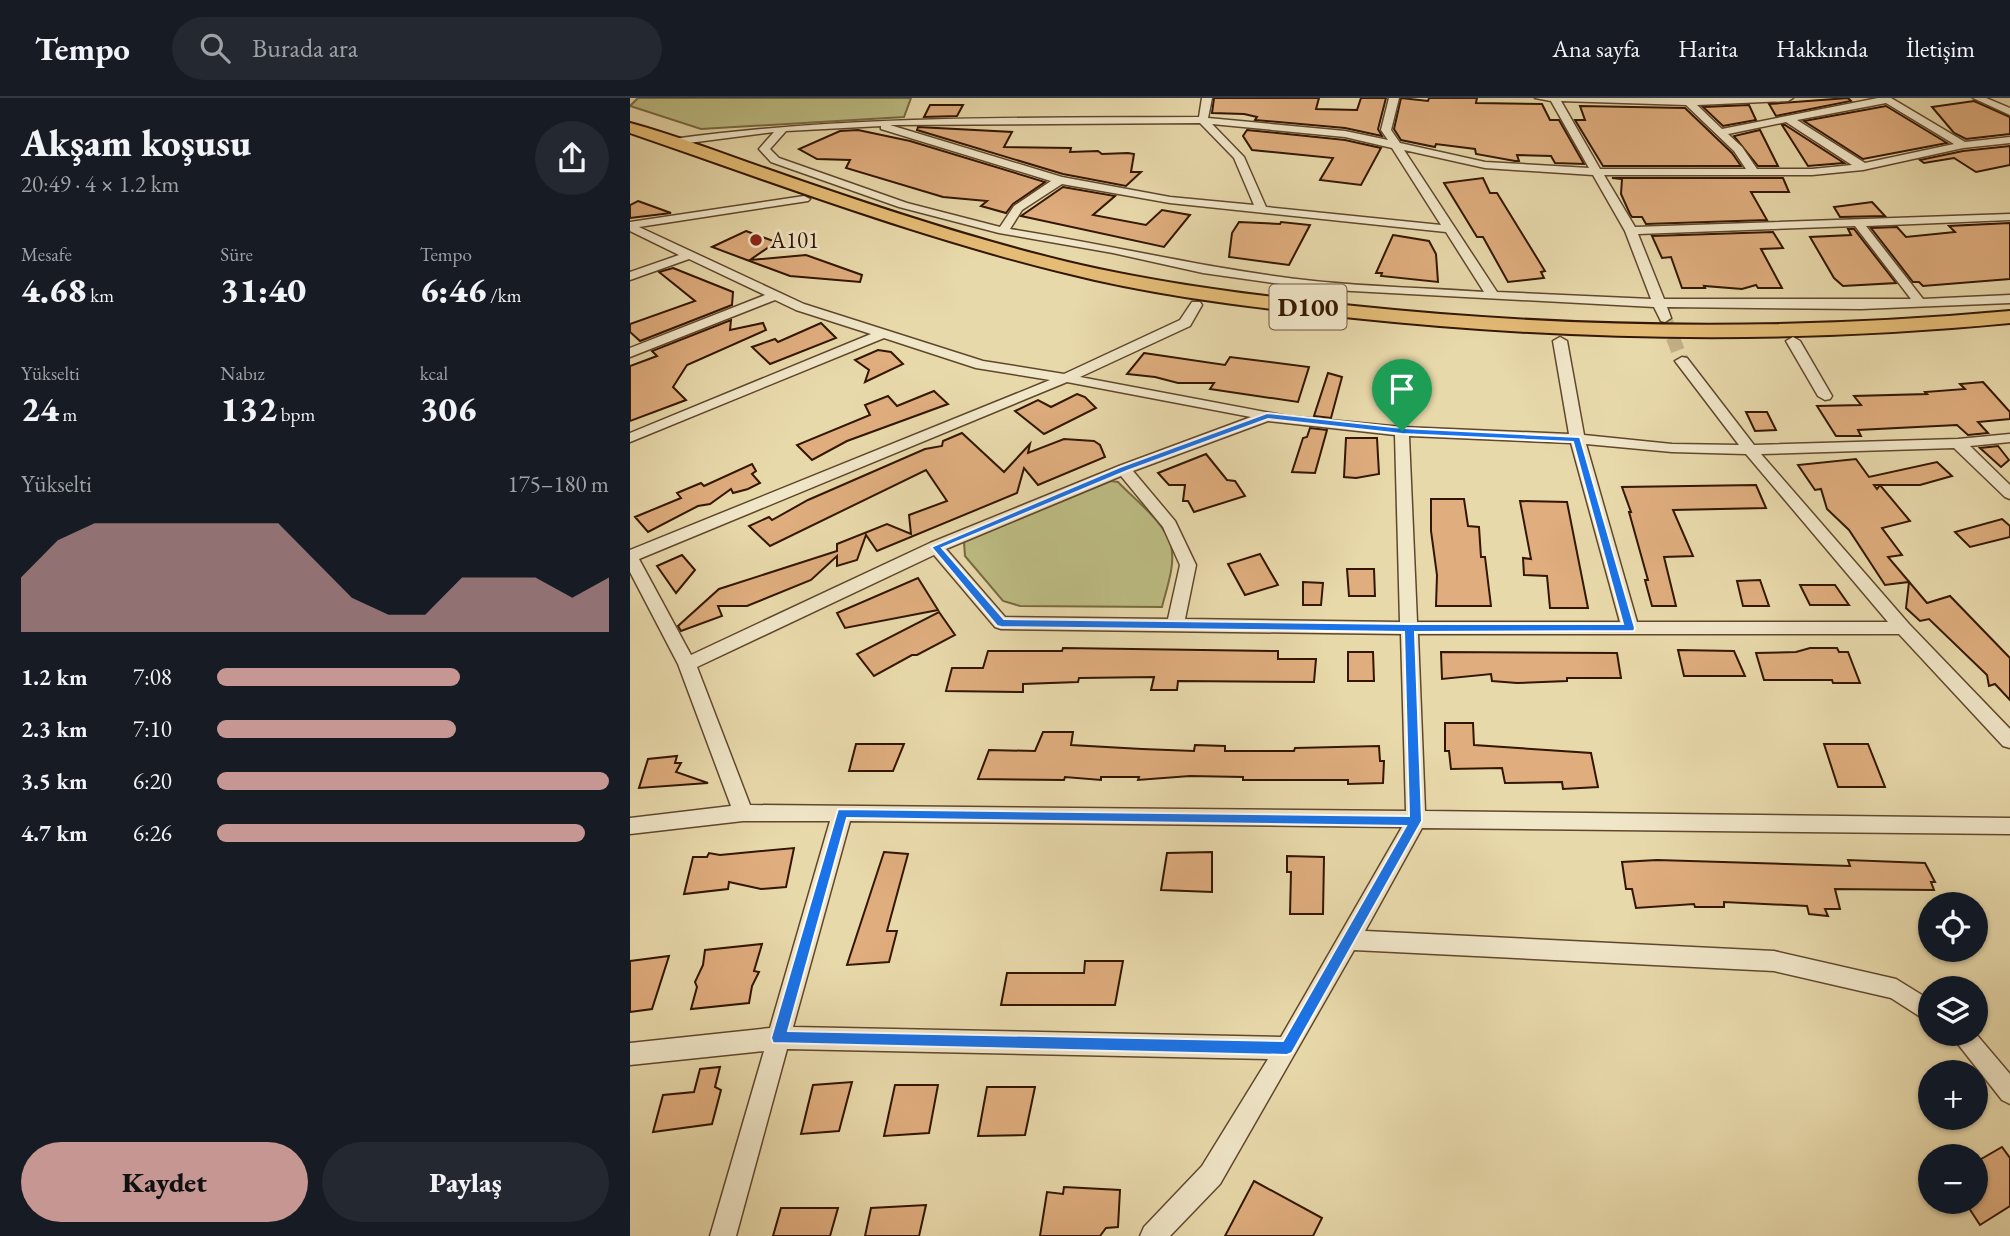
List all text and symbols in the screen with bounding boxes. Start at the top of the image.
search box [172,17,662,80]
text: Tempo [35,27,130,70]
icon: search [196,29,234,67]
text: Burada ara [252,31,358,65]
text: Ana sayfa [1552,33,1640,64]
text: Harita [1678,33,1738,64]
text: Hakkında [1776,33,1868,64]
text: İletişim [1906,33,1975,64]
text: Akşam koşusu [21,118,251,167]
button: share [535,121,609,195]
text: 20:49 · 4 × 1.2 km [21,169,179,199]
place label: A101 [769,225,819,255]
marker: A101 [748,232,764,248]
text: Mesafe [21,242,72,267]
text: Süre [220,242,253,267]
text: Tempo [420,242,472,267]
text: 4.68 [21,267,87,312]
text: 31:40 [220,267,306,312]
text: 6:46 [420,267,486,312]
text: km [87,283,114,308]
text: /km [486,283,522,308]
road number: D100 [1270,284,1346,330]
pin [1372,359,1432,431]
text: Yükselti [21,361,80,386]
text: Nabız [220,361,265,386]
text: kcal [420,361,448,386]
icon: arrive [1383,370,1421,408]
text: 24 [21,386,59,431]
text: 132 [220,386,277,431]
text: 306 [420,386,476,431]
text: m [59,402,77,427]
text: bpm [277,402,315,427]
text: Yükselti [21,469,92,499]
text: 175–180 m [508,469,609,499]
text: 1.2 km [21,662,88,692]
text: 7:08 [133,662,172,692]
text: 2.3 km [21,714,88,744]
text: 7:10 [133,714,172,744]
text: 3.5 km [21,766,88,796]
text: 6:20 [133,766,172,796]
text: 4.7 km [21,818,88,848]
text: 6:26 [133,818,172,848]
map controls [1918,892,1988,1214]
button: locate [1918,892,1988,962]
button: layers [1918,976,1988,1046]
button: + [1918,1060,1988,1130]
button: Kaydet [21,1142,308,1222]
button: Paylaş [322,1142,609,1222]
button: − [1918,1144,1988,1214]

